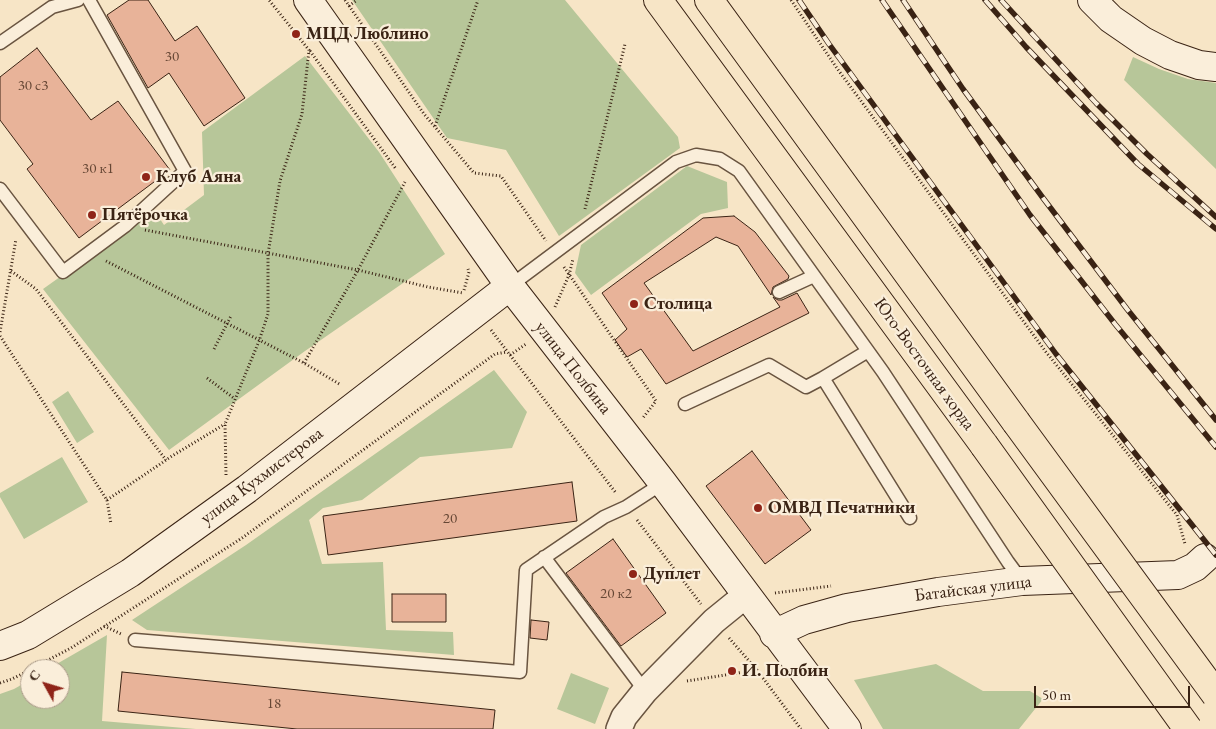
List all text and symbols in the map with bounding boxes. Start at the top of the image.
place label: МЦД Люблино [306,23,429,45]
marker: МЦД Люблино [290,28,302,40]
house number: 30 [165,48,179,66]
house number: 30 с3 [18,77,48,95]
house number: 30 к1 [82,160,114,178]
place label: Клуб Аяна [156,166,241,188]
marker: Клуб Аяна [140,171,152,183]
place label: Пятёрочка [102,204,188,226]
marker: Пятёрочка [86,209,98,221]
place label: Столица [644,293,712,315]
street label: Юго-Восточная хорда [869,294,979,434]
marker: Столица [628,298,640,310]
street label: улица Полбина [530,317,616,419]
street label: улица Кухмистерова [196,423,328,529]
place label: ОМВД Печатники [768,497,915,519]
marker: ОМВД Печатники [752,502,764,514]
house number: 20 [443,510,457,528]
place label: Дуплет [643,563,700,585]
marker: Дуплет [627,568,639,580]
street label: Батайская улица [913,571,1033,607]
house number: 20 к2 [600,585,632,603]
north arrow [20,659,70,709]
place label: И. Полбин [742,660,828,682]
marker: И. Полбин [726,665,738,677]
text: С [24,666,44,685]
scale bar [1036,676,1192,708]
text: 50 m [1042,685,1071,704]
house number: 18 [267,695,281,713]

